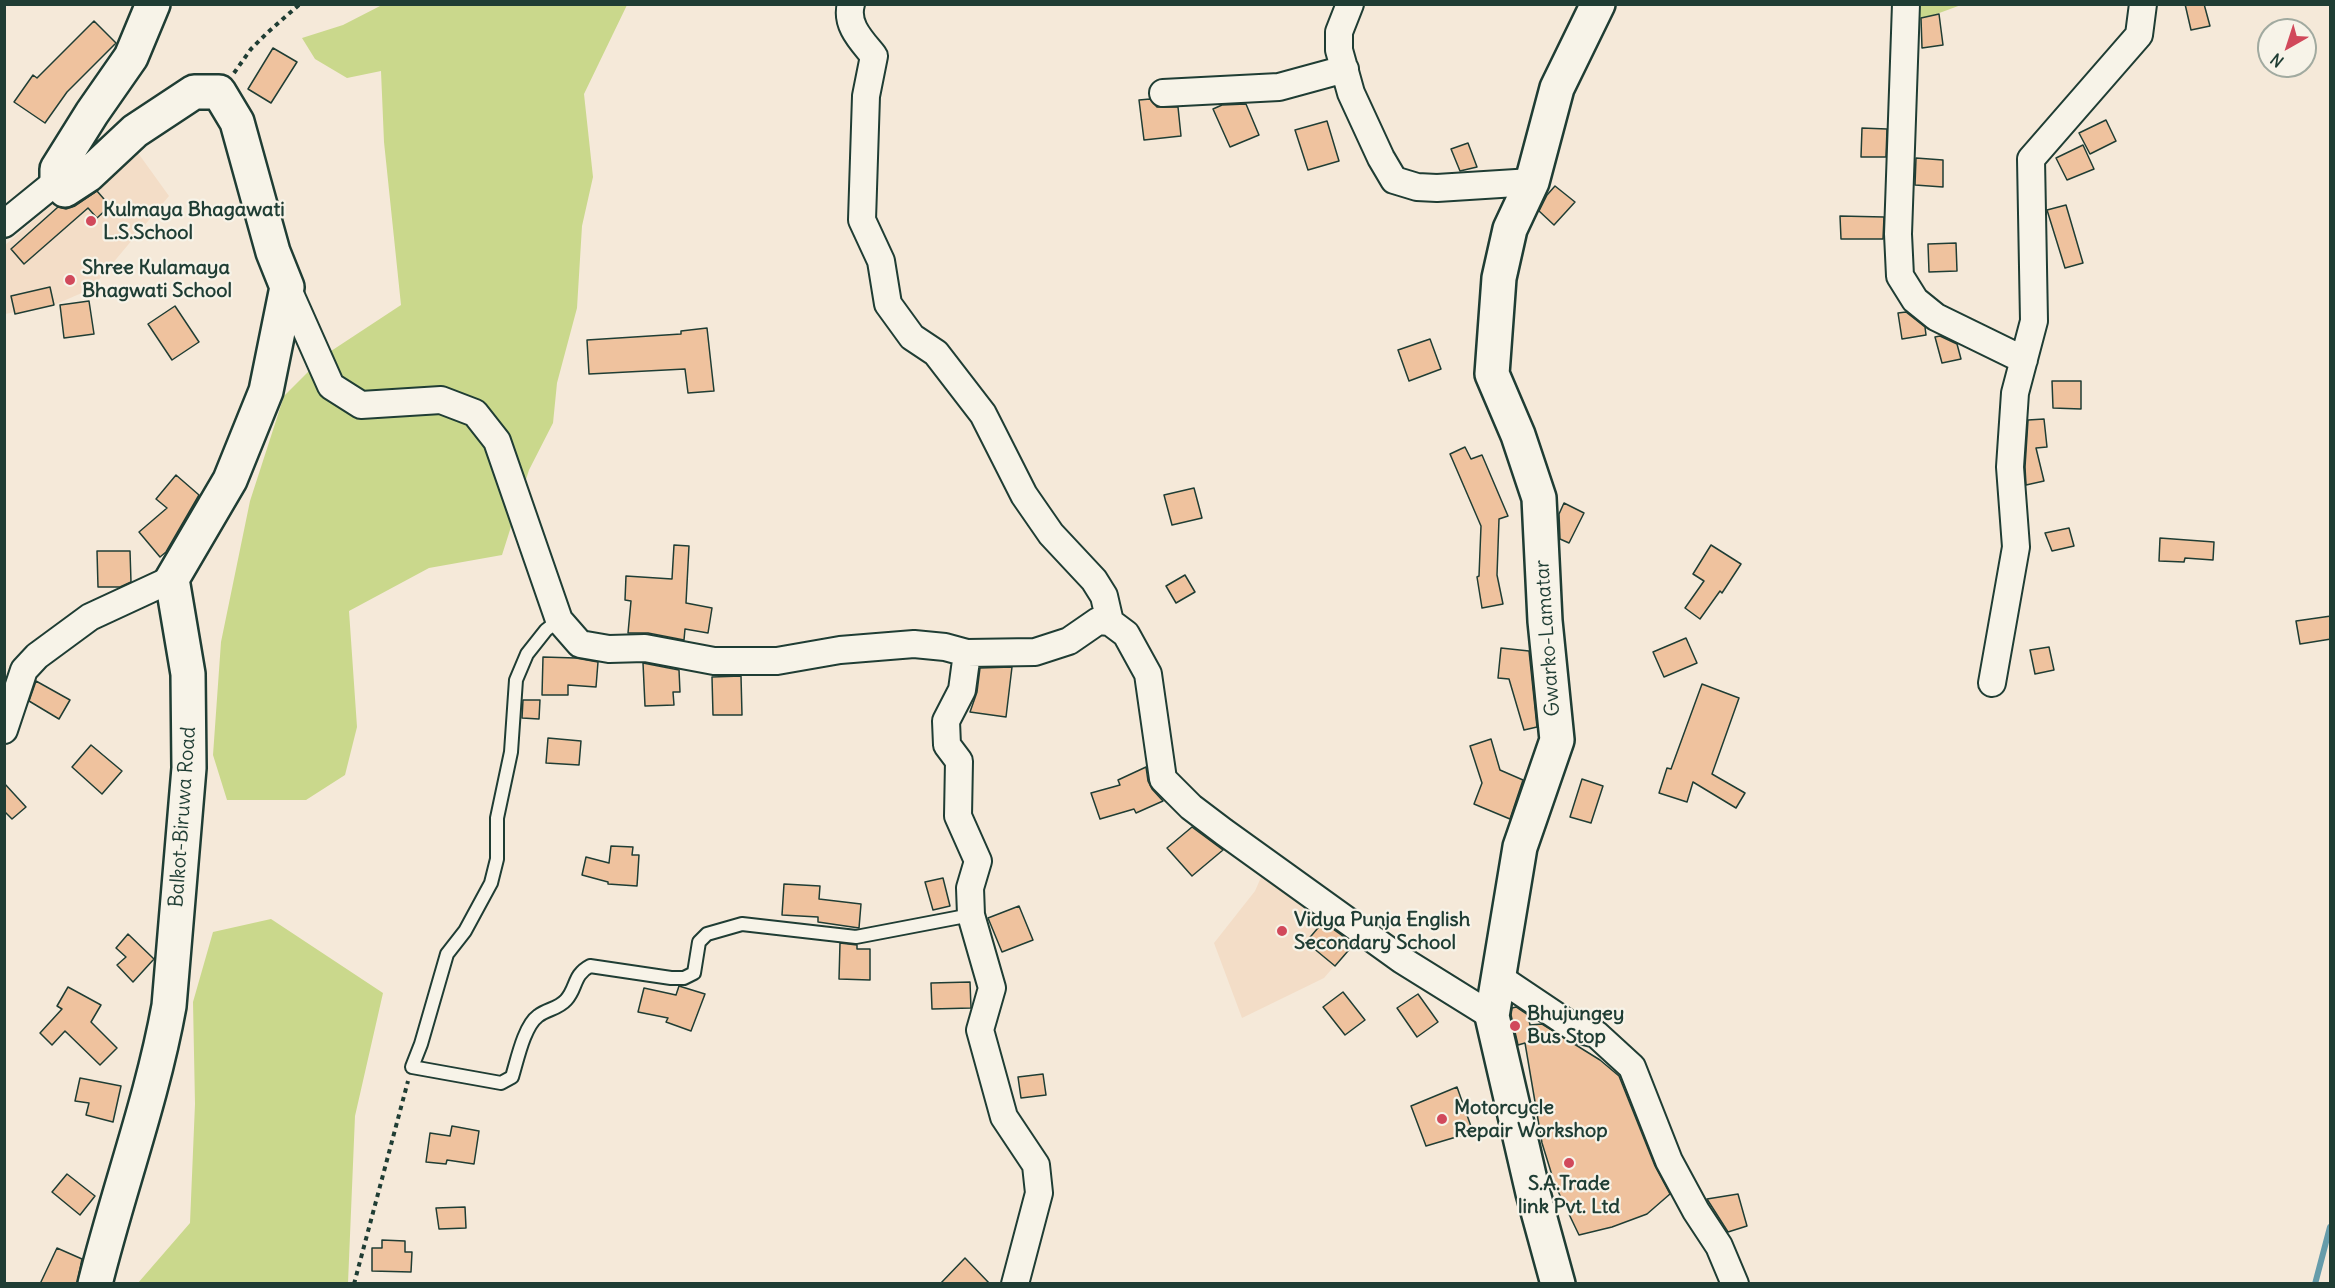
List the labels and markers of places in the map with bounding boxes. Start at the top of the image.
place label: Kulmaya Bhagawati L.S.School [103,198,285,245]
marker: Kulmaya Bhagawati L.S.School [84,214,98,228]
place label: Shree Kulamaya Bhagwati School [82,256,232,303]
marker: Shree Kulamaya Bhagwati School [63,273,77,287]
place label: Vidya Punja English Secondary School [1294,908,1470,955]
marker: Vidya Punja English Secondary School [1275,924,1289,938]
place label: Bhujungey Bus Stop [1527,1002,1624,1049]
marker: Bhujungey Bus Stop [1508,1019,1522,1033]
place label: Motorcycle Repair Workshop [1454,1096,1608,1143]
marker: Motorcycle Repair Workshop [1435,1112,1449,1126]
marker: S.A.Trade link Pvt. Ltd [1562,1156,1576,1170]
place label: S.A.Trade link Pvt. Ltd [1518,1172,1620,1219]

